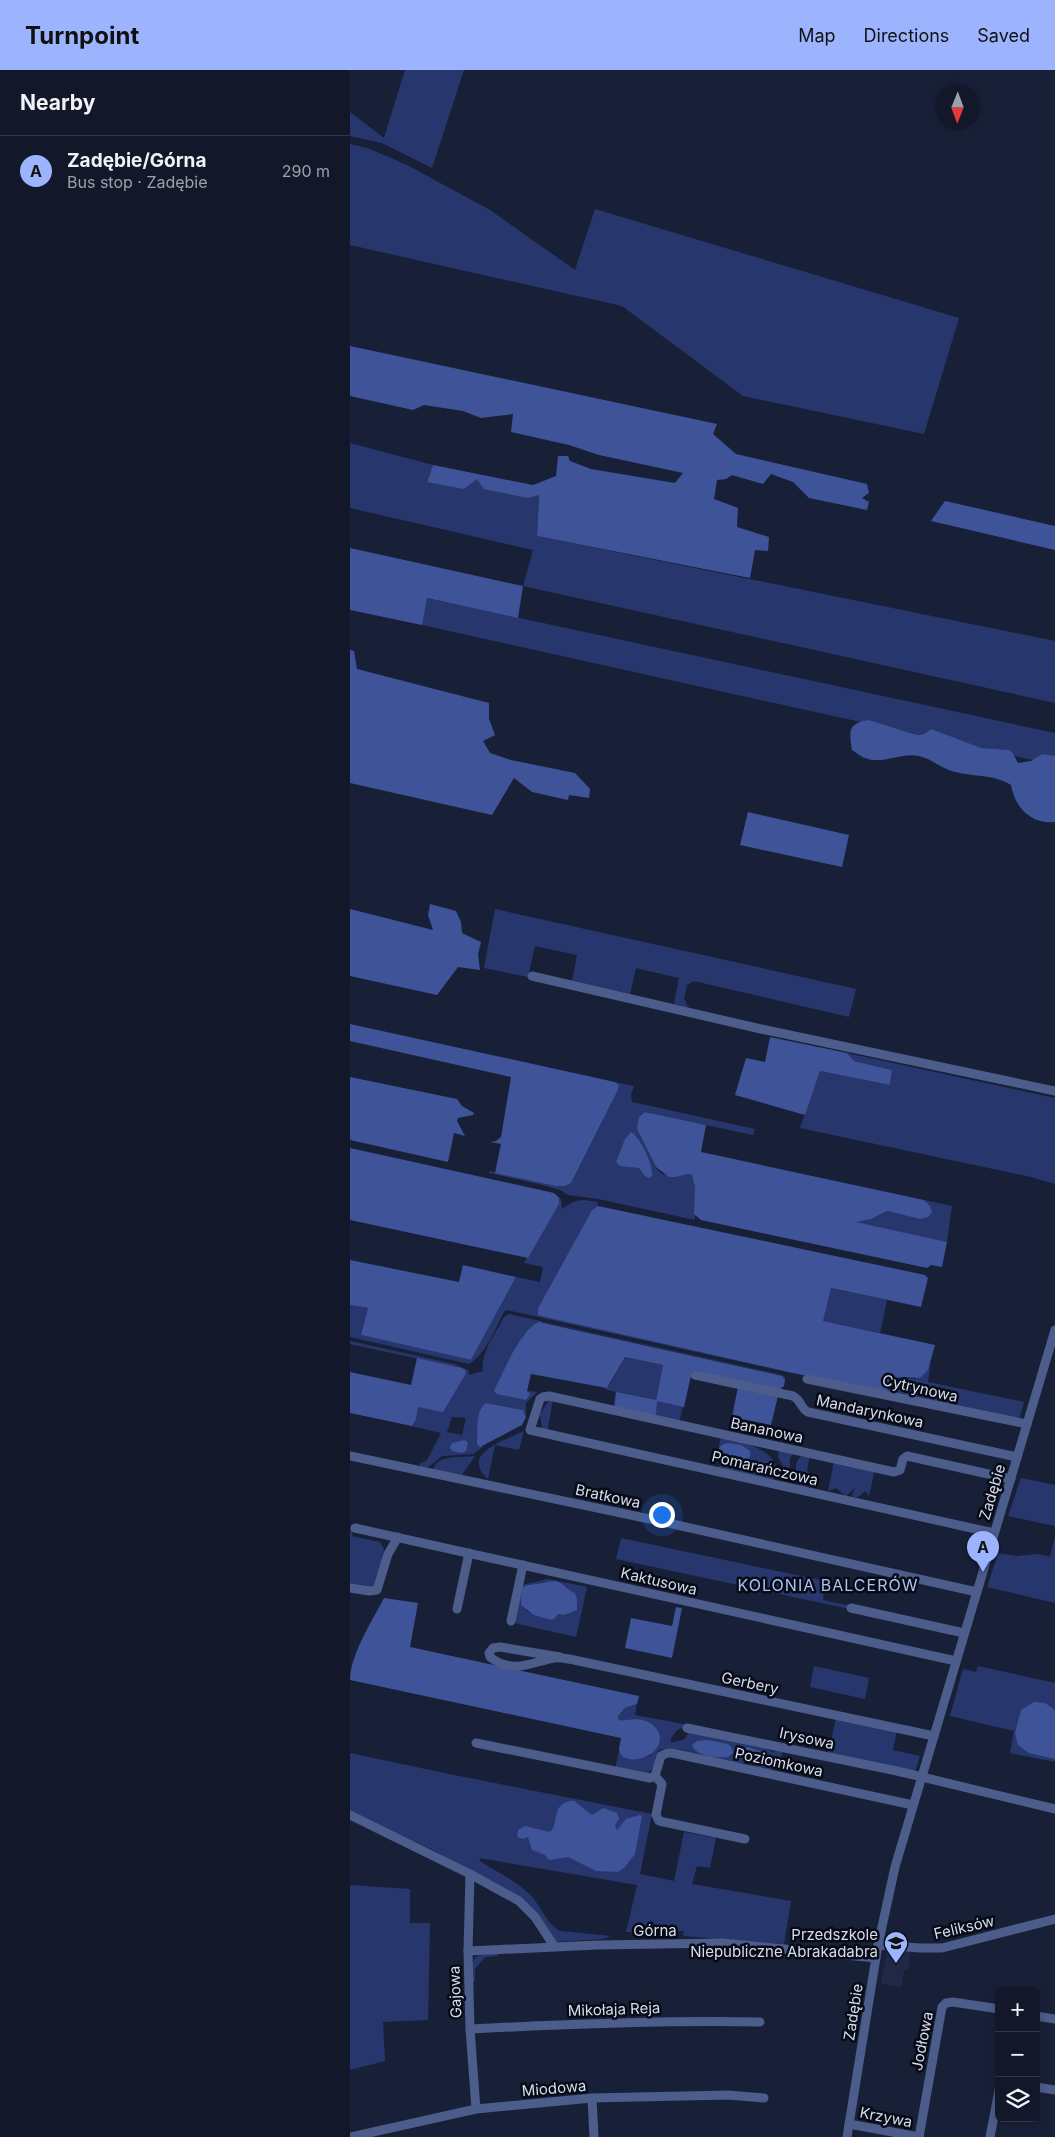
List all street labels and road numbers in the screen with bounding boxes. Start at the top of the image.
street label: Cytrynowa [880,1370,960,1406]
street label: Mandarynkowa [815,1390,925,1432]
street label: Bananowa [729,1413,805,1447]
street label: Pomarańczowa [710,1447,820,1489]
street label: Zadębie [975,1462,1009,1522]
street label: Bratkowa [574,1480,642,1512]
street label: Kaktusowa [619,1563,699,1599]
street label: Gerbery [720,1668,781,1698]
street label: Irysowa [778,1723,836,1753]
street label: Poziomkowa [733,1743,825,1781]
street label: Feliksów [932,1911,996,1943]
street label: Górna [633,1921,677,1940]
street label: Gajowa [445,1965,465,2019]
street label: Zadębie [839,1982,867,2042]
street label: Mikołaja Reja [567,1998,661,2020]
street label: Jodłowa [907,2010,937,2072]
street label: Miodowa [521,2076,587,2100]
street label: Krzywa [858,2103,914,2131]

